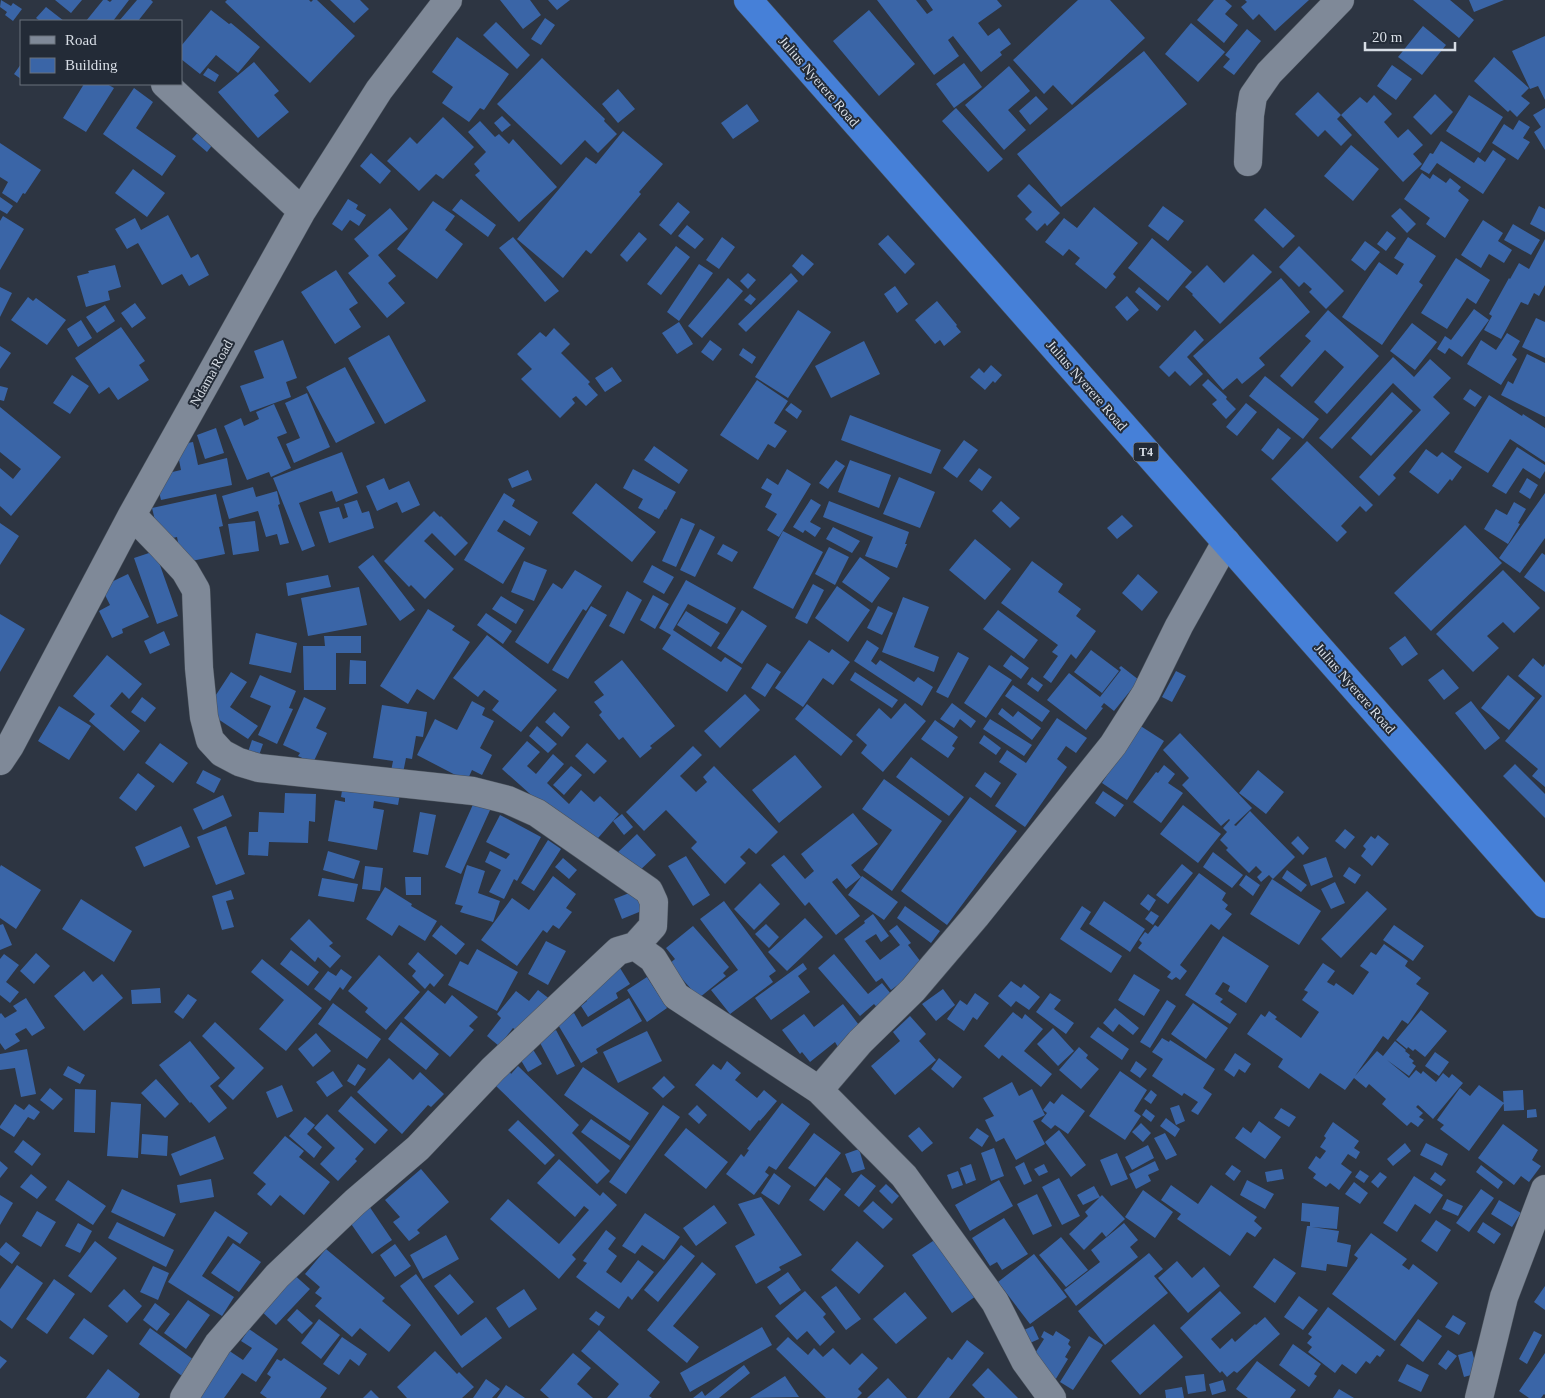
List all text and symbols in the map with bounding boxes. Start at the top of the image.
legend [20,20,182,85]
scale bar [1365,20,1455,52]
text: 20 m [1372,29,1403,45]
text: Road [65,32,97,48]
street label: Julius Nyerere Road [775,33,862,129]
text: Building [65,57,118,73]
street label: Ndama Road [187,337,236,409]
street label: Julius Nyerere Road [1043,337,1130,433]
road number: T4 [1134,442,1158,462]
street label: Julius Nyerere Road [1311,640,1398,736]

